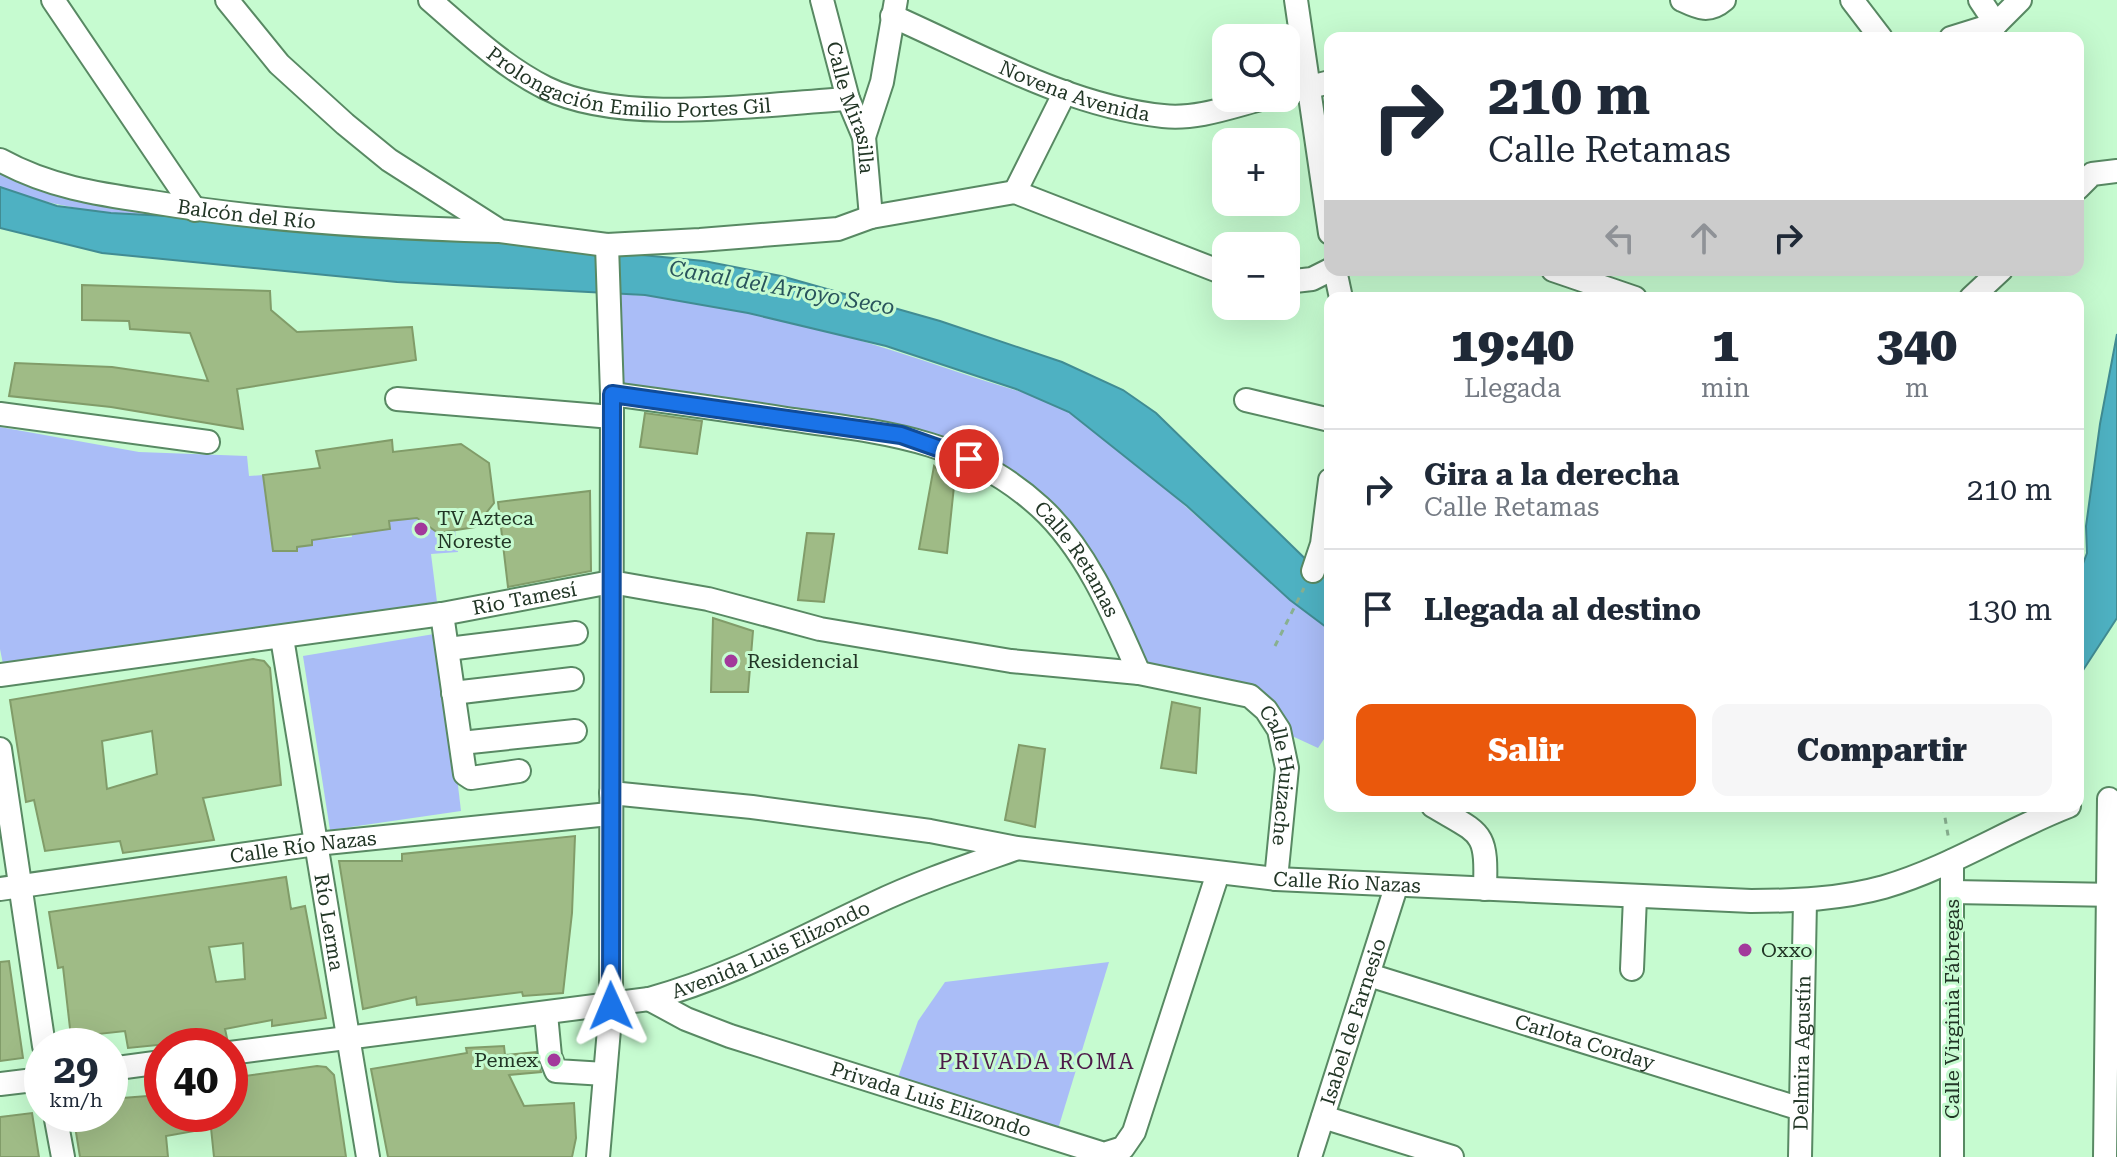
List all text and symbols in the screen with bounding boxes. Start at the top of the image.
map controls [1212,24,1300,320]
button: search [1212,24,1300,112]
street label: Calle Mirasilla [821,39,879,175]
street label: Prolongación Emilio Portes Gil [482,41,772,122]
street label: Novena Avenida [995,55,1152,126]
text: 210 m [1488,62,1650,128]
icon: right [1356,64,1460,168]
button: + [1212,128,1300,216]
text: Calle Retamas [1488,129,1731,171]
street label: Balcón del Río [176,194,317,234]
icon: left [1598,216,1642,260]
icon: ahead [1682,216,1726,260]
icon: right [1766,216,1810,260]
button: − [1212,232,1300,320]
water label: Canal del Arroyo Seco [667,255,897,320]
text: 19:40 [1451,317,1574,373]
text: 1 [1712,317,1739,373]
text: 340 [1877,317,1957,373]
text: Llegada [1464,373,1561,403]
text: min [1701,373,1750,403]
text: m [1905,373,1929,403]
pin [935,425,1003,493]
icon: arrive [947,437,991,481]
text: Gira a la derecha [1424,457,1679,492]
icon: right [1356,467,1400,511]
text: 210 m [1967,472,2052,507]
text: Calle Retamas [1424,492,1599,522]
street label: Calle Retamas [1029,496,1124,621]
place label: TV Azteca Noreste [437,506,534,553]
marker: TV Azteca Noreste [412,520,430,538]
street label: Río Tamesí [470,577,579,620]
icon: arrive [1356,587,1400,631]
text: Llegada al destino [1424,592,1701,627]
text: 130 m [1967,592,2052,627]
place label: Residencial [747,649,859,673]
marker: Residencial [722,652,740,670]
street label: Calle Huizache [1254,700,1300,847]
button: Salir [1356,704,1696,796]
button: Compartir [1712,704,2052,796]
street label: Calle Río Nazas [228,826,377,868]
street label: Calle Río Nazas [1273,867,1421,898]
street label: Río Lerma [309,872,349,973]
street label: Avenida Luis Elizondo [669,895,874,1004]
street label: Calle Virginia Fábregas [1940,899,1964,1119]
street label: Isabel de Farnesio [1315,935,1391,1108]
place label: Oxxo [1761,938,1812,962]
marker: Oxxo [1736,941,1754,959]
position arrow [569,964,653,1048]
street label: Delmira Agustín [1789,975,1816,1131]
street label: Carlota Corday [1512,1009,1658,1075]
speed limit sign: 40 [144,1028,248,1132]
text: 29 [54,1046,98,1093]
place label: Pemex [474,1048,538,1072]
district label: PRIVADA ROMA [938,1049,1136,1074]
marker: Pemex [545,1051,563,1069]
street label: Privada Luis Elizondo [828,1057,1034,1142]
text: km/h [49,1088,103,1112]

